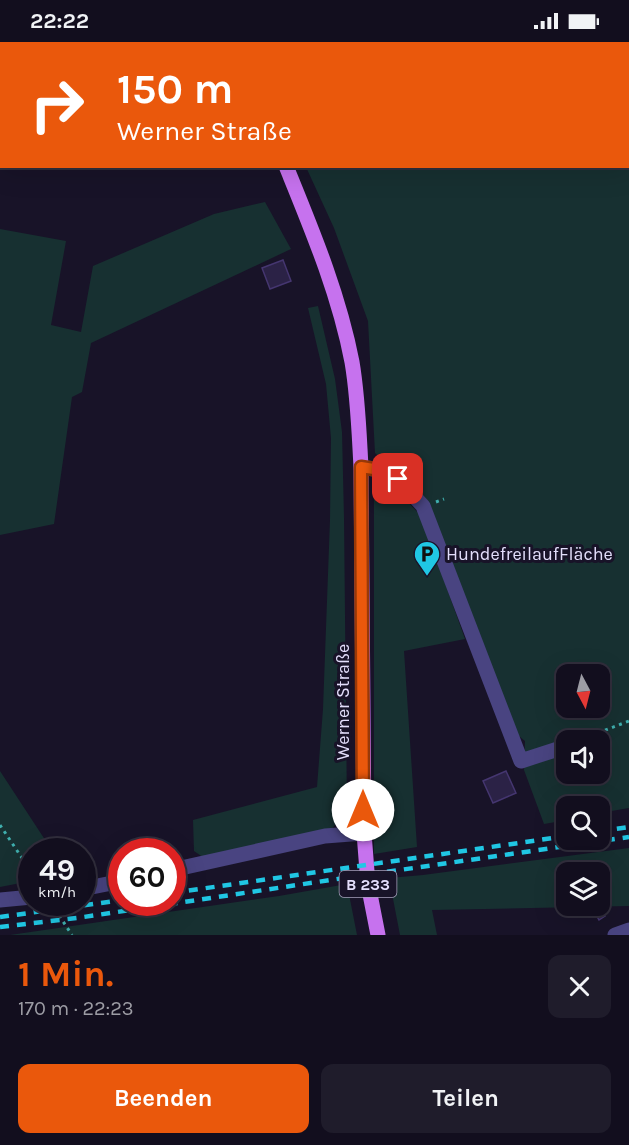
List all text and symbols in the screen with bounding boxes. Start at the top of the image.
text: 22:22 [30,8,89,34]
text: 150 m [117,64,233,114]
icon: right [18,66,96,144]
text: Werner Straße [117,115,292,147]
pin [372,453,423,504]
icon: arrive [381,462,414,495]
parking icon: HundefreilaufFläche [412,539,442,577]
place label: HundefreilaufFläche [446,543,613,565]
street label: Werner Straße [332,644,354,760]
north arrow [556,664,610,718]
map controls [556,664,610,916]
button: sound [556,730,610,784]
position arrow [331,778,395,842]
button: search [556,796,610,850]
speed limit sign: 60 [108,838,186,916]
text: 49 [39,852,75,888]
button: layers [556,862,610,916]
road number: B 233 [340,871,397,897]
text: km/h [38,883,76,901]
text: 1 Min. [18,953,113,995]
button: close [548,955,611,1018]
text: 170 m · 22:23 [18,997,134,1020]
button: Beenden [18,1064,309,1133]
button: Teilen [321,1064,611,1133]

